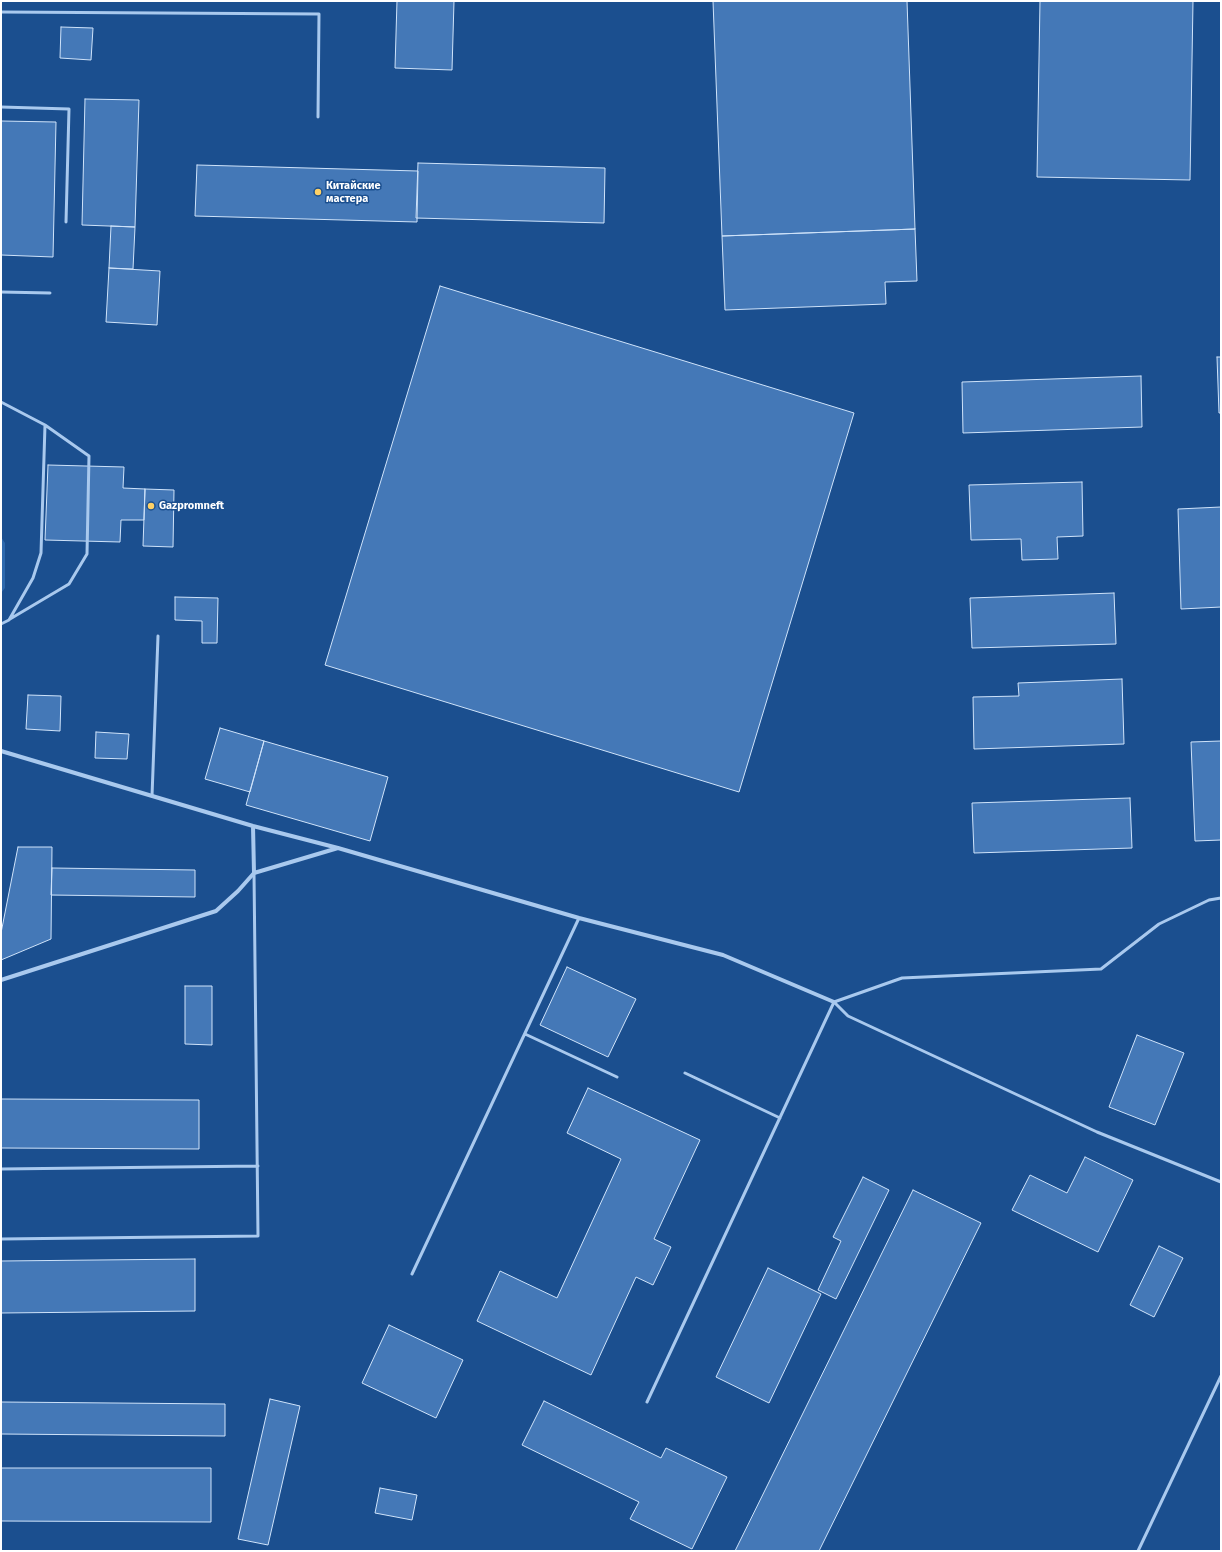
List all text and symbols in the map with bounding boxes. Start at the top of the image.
place label: Китайские мастера [326,179,381,205]
marker: Китайские мастера [313,187,323,197]
place label: Gazpromneft [159,499,224,513]
marker: Gazpromneft [146,501,156,511]

